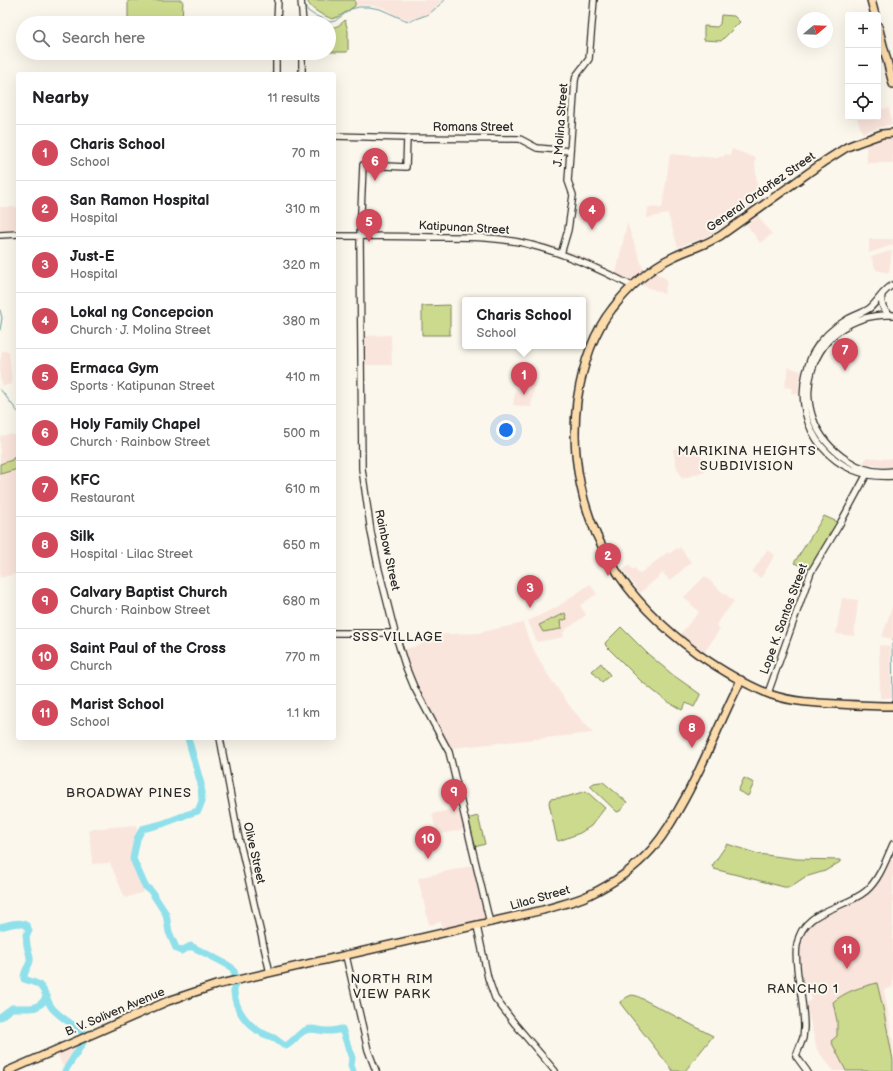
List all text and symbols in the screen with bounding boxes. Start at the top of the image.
north arrow [797,12,833,48]
map controls [845,12,881,120]
button: + [845,12,881,48]
search box [16,16,336,60]
icon: search [30,27,52,49]
text: Search here [62,29,145,48]
button: − [845,48,881,84]
street label: J. Molina Street [551,82,571,167]
button: locate [845,84,881,120]
text: Nearby [32,88,89,108]
text: 11 results [267,90,320,106]
street label: Romans Street [433,120,514,135]
text: Charis School [70,135,165,154]
text: 1 [42,145,48,161]
text: 70 m [292,145,320,161]
pin: 6 [362,148,388,181]
street label: General Ordoñez Street [704,149,819,235]
text: School [70,154,110,170]
text: San Ramon Hospital [70,191,209,210]
pin: 4 [579,197,605,230]
text: 2 [41,201,49,217]
text: 310 m [285,201,320,217]
pin: 5 [356,209,382,242]
text: Hospital [70,210,118,226]
street label: Katipunan Street [418,218,510,238]
text: Just-E [70,247,114,266]
text: 3 [41,257,49,273]
text: 320 m [282,257,320,273]
text: Hospital [70,266,118,282]
popup [462,297,586,349]
text: Lokal ng Concepcion [70,303,214,322]
text: Charis School [477,306,571,325]
text: 4 [41,313,49,329]
text: 380 m [283,313,320,329]
text: Church · J. Molina Street [70,322,211,338]
text: School [477,325,516,341]
pin: 7 [832,338,858,371]
text: Ermaca Gym [70,359,159,378]
pin: 1 [511,362,537,395]
text: 5 [41,369,49,385]
text: 410 m [285,369,320,385]
text: Sports · Katipunan Street [70,378,215,394]
text: Holy Family Chapel [70,415,200,434]
your location [496,420,516,440]
text: 6 [41,425,49,441]
text: 500 m [283,425,320,441]
text: Church · Rainbow Street [70,434,210,450]
district label: MARIKINA HEIGHTS SUBDIVISION [677,443,817,474]
text: KFC [70,471,100,490]
text: 7 [41,481,49,497]
text: 610 m [285,481,320,497]
text: Restaurant [70,490,135,506]
street label: Rainbow Street [371,508,403,592]
text: Silk [70,527,94,546]
text: 8 [41,537,49,553]
text: 650 m [283,537,320,553]
pin: 2 [595,543,621,576]
text: Hospital · Lilac Street [70,546,193,562]
street label: Lope K. Santos Street [757,561,811,676]
pin: 3 [517,575,543,608]
text: Calvary Baptist Church [70,583,227,602]
text: 9 [41,593,49,609]
text: 680 m [283,593,320,609]
text: Church · Rainbow Street [70,602,210,618]
district label: SSS VILLAGE [353,629,443,645]
text: Saint Paul of the Cross [70,639,226,658]
text: 10 [38,649,52,665]
text: 770 m [285,649,320,665]
text: Church [70,658,112,674]
text: Marist School [70,695,164,714]
text: 11 [40,705,50,721]
text: 1.1 km [287,705,320,721]
text: School [70,714,110,730]
pin: 8 [679,715,705,748]
pin: 9 [441,779,467,812]
district label: BROADWAY PINES [66,785,192,801]
street label: Olive Street [240,821,268,886]
pin: 10 [415,826,441,859]
street label: Lilac Street [508,882,572,914]
pin: 11 [834,936,860,969]
district label: NORTH RIM VIEW PARK [350,971,434,1002]
district label: RANCHO 1 [767,981,839,997]
street label: B. V. Soliven Avenue [63,984,167,1040]

